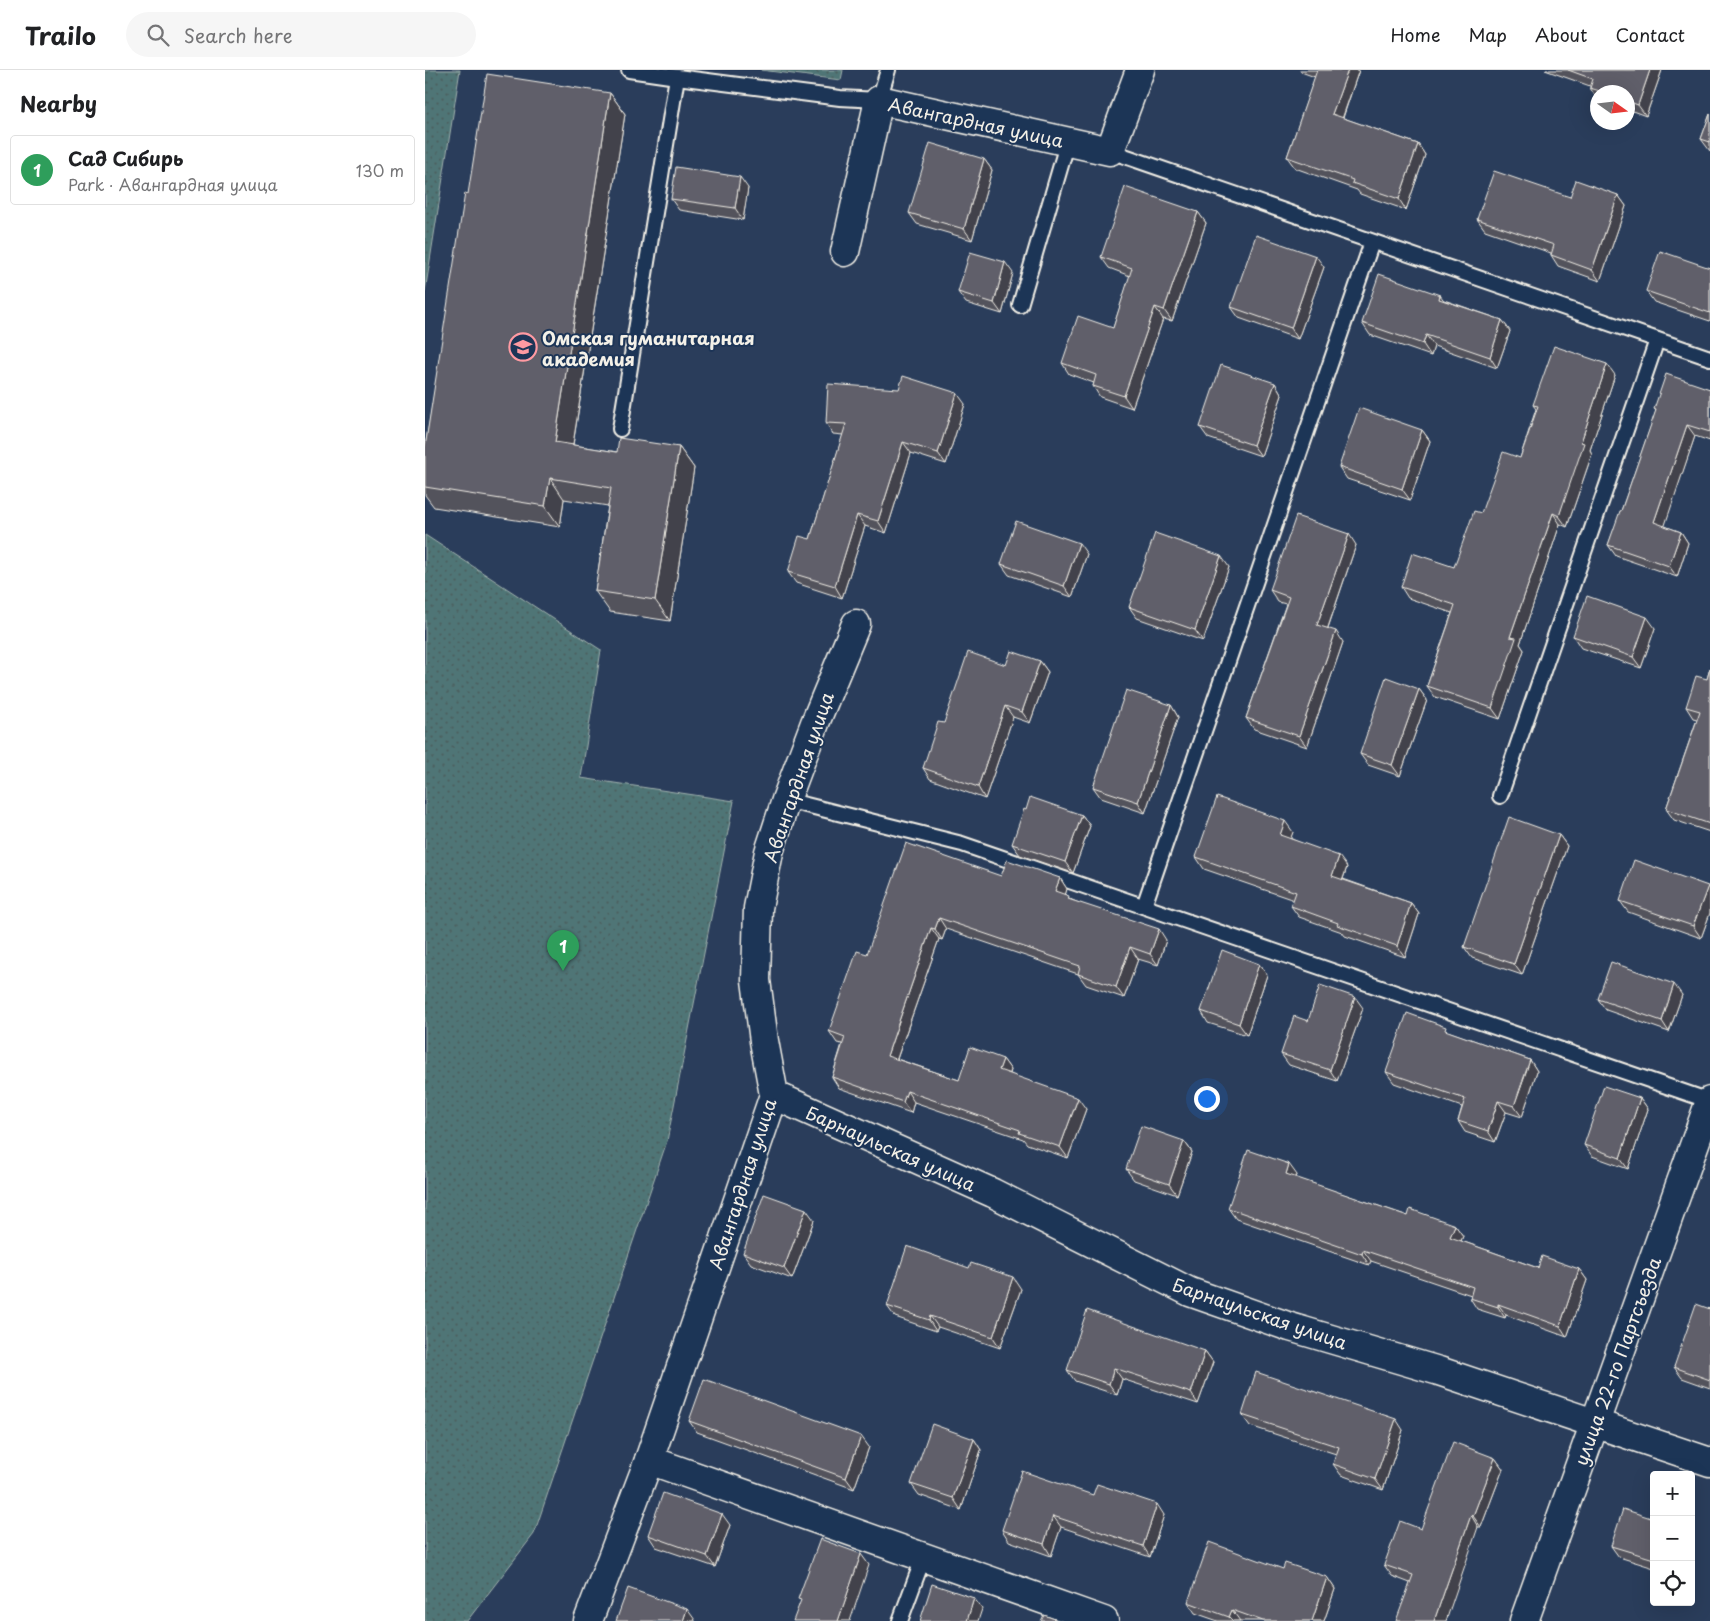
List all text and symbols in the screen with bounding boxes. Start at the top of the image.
search box [126,12,476,57]
text: Trailo [25,17,96,53]
icon: search [144,21,172,49]
text: Search here [184,21,292,49]
text: Home [1390,21,1440,48]
text: Map [1468,21,1507,48]
text: About [1535,21,1587,48]
text: Contact [1615,21,1685,48]
north arrow [1590,85,1635,130]
text: Nearby [20,87,97,119]
street label: Авангардная улица [886,90,1067,154]
text: Сад Сибирь [68,144,183,172]
text: 1 [33,158,41,182]
text: 130 m [356,158,404,182]
text: Park · Авангардная улица [68,172,278,196]
place label: Омская гуманитарная академия [542,324,755,372]
school or university icon: Омская гуманитарная академия [508,332,538,362]
street label: Авангардная улица [756,687,840,866]
pin: 1 [547,930,579,971]
your location [1194,1086,1220,1112]
street label: Авангардная улица [702,1094,783,1273]
street label: Барнаульская улица [802,1098,981,1198]
street label: улица 22-го Партсъезда [1567,1252,1668,1469]
street label: Барнаульская улица [1169,1270,1352,1356]
map controls [1650,1471,1695,1606]
button: + [1650,1471,1695,1516]
button: − [1650,1516,1695,1561]
button: locate [1650,1561,1695,1606]

